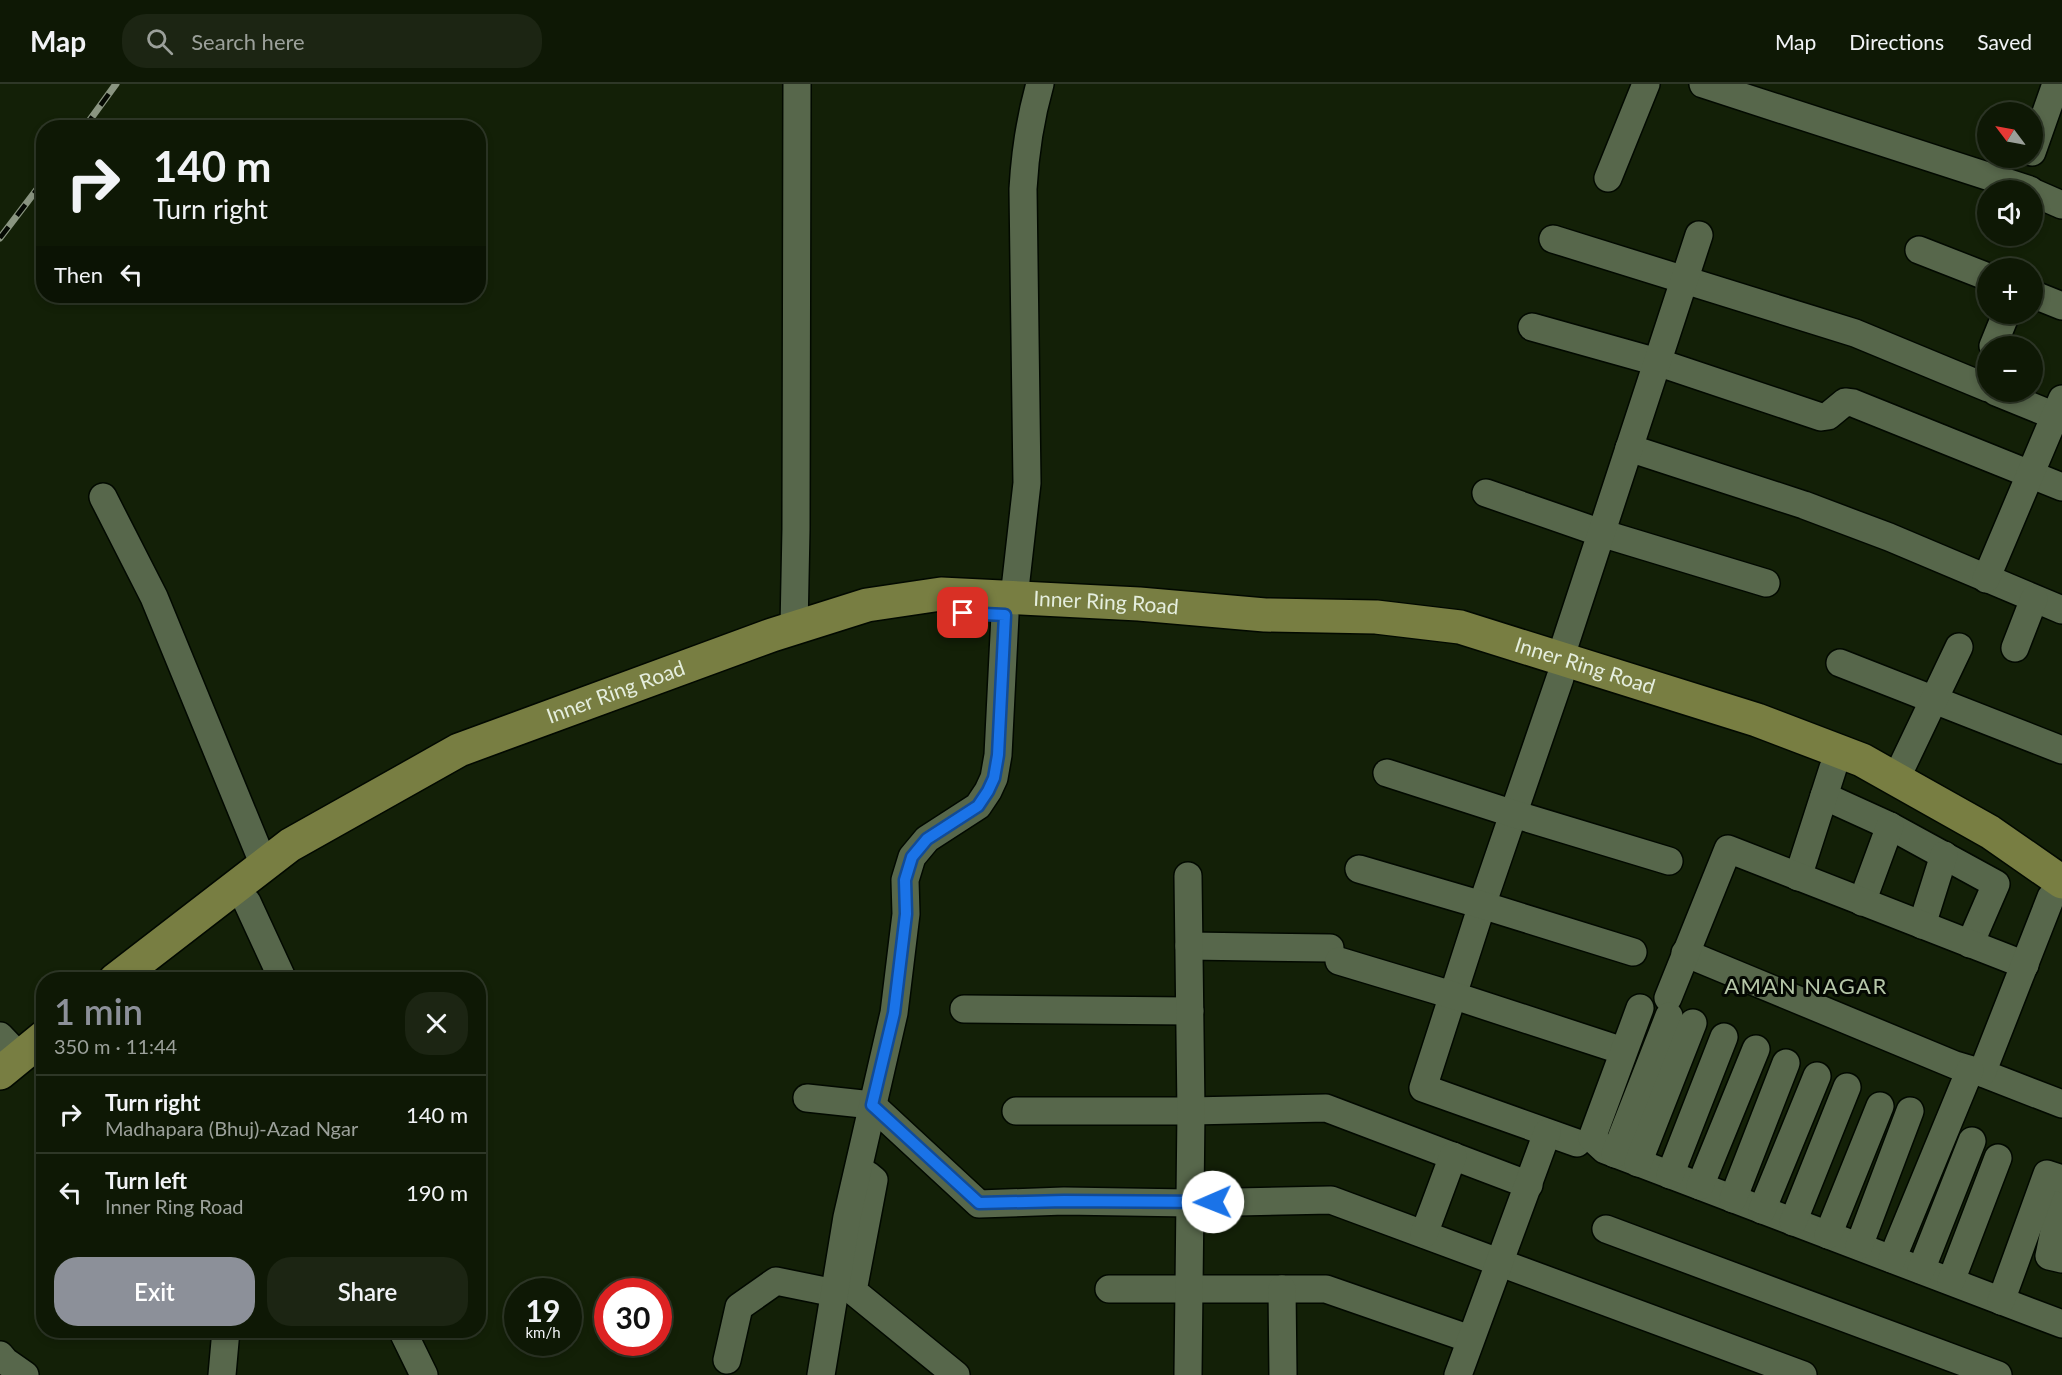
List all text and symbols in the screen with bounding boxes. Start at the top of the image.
search box [122,14,542,68]
text: Map [30,24,86,58]
icon: search [143,25,176,58]
text: Search here [191,28,305,55]
text: Map [1775,29,1816,54]
text: Directions [1849,29,1944,54]
text: Saved [1977,29,2032,54]
north arrow [1977,102,2043,168]
map controls [1977,102,2043,402]
text: 140 m [153,141,271,191]
icon: right [54,144,132,222]
button: sound [1977,180,2043,246]
text: Turn right [153,192,268,225]
icon: left [115,258,148,291]
button: + [1977,258,2043,324]
text: Then [54,261,103,288]
button: − [1977,336,2043,402]
street label: Inner Ring Road [1033,585,1180,618]
pin [937,587,988,638]
icon: arrive [946,596,979,629]
street label: Inner Ring Road [1512,631,1659,698]
street label: Inner Ring Road [543,654,688,728]
district label: AMAN NAGAR [1724,972,1888,999]
text: 1 min [54,989,143,1033]
button: close [405,992,468,1055]
text: 350 m · 11:44 [54,1034,177,1058]
text: Turn right [105,1089,200,1116]
icon: right [54,1098,87,1131]
text: 140 m [406,1101,468,1128]
text: Madhapara (Bhuj)-Azad Ngar [105,1116,358,1140]
text: Turn left [105,1167,187,1194]
position arrow [1181,1170,1245,1234]
icon: left [54,1176,87,1209]
text: 190 m [406,1179,468,1206]
text: Inner Ring Road [105,1194,244,1218]
button: Exit [54,1257,255,1326]
button: Share [267,1257,468,1326]
speed limit sign: 30 [594,1278,672,1356]
text: 19 [526,1292,560,1328]
text: km/h [525,1323,561,1341]

